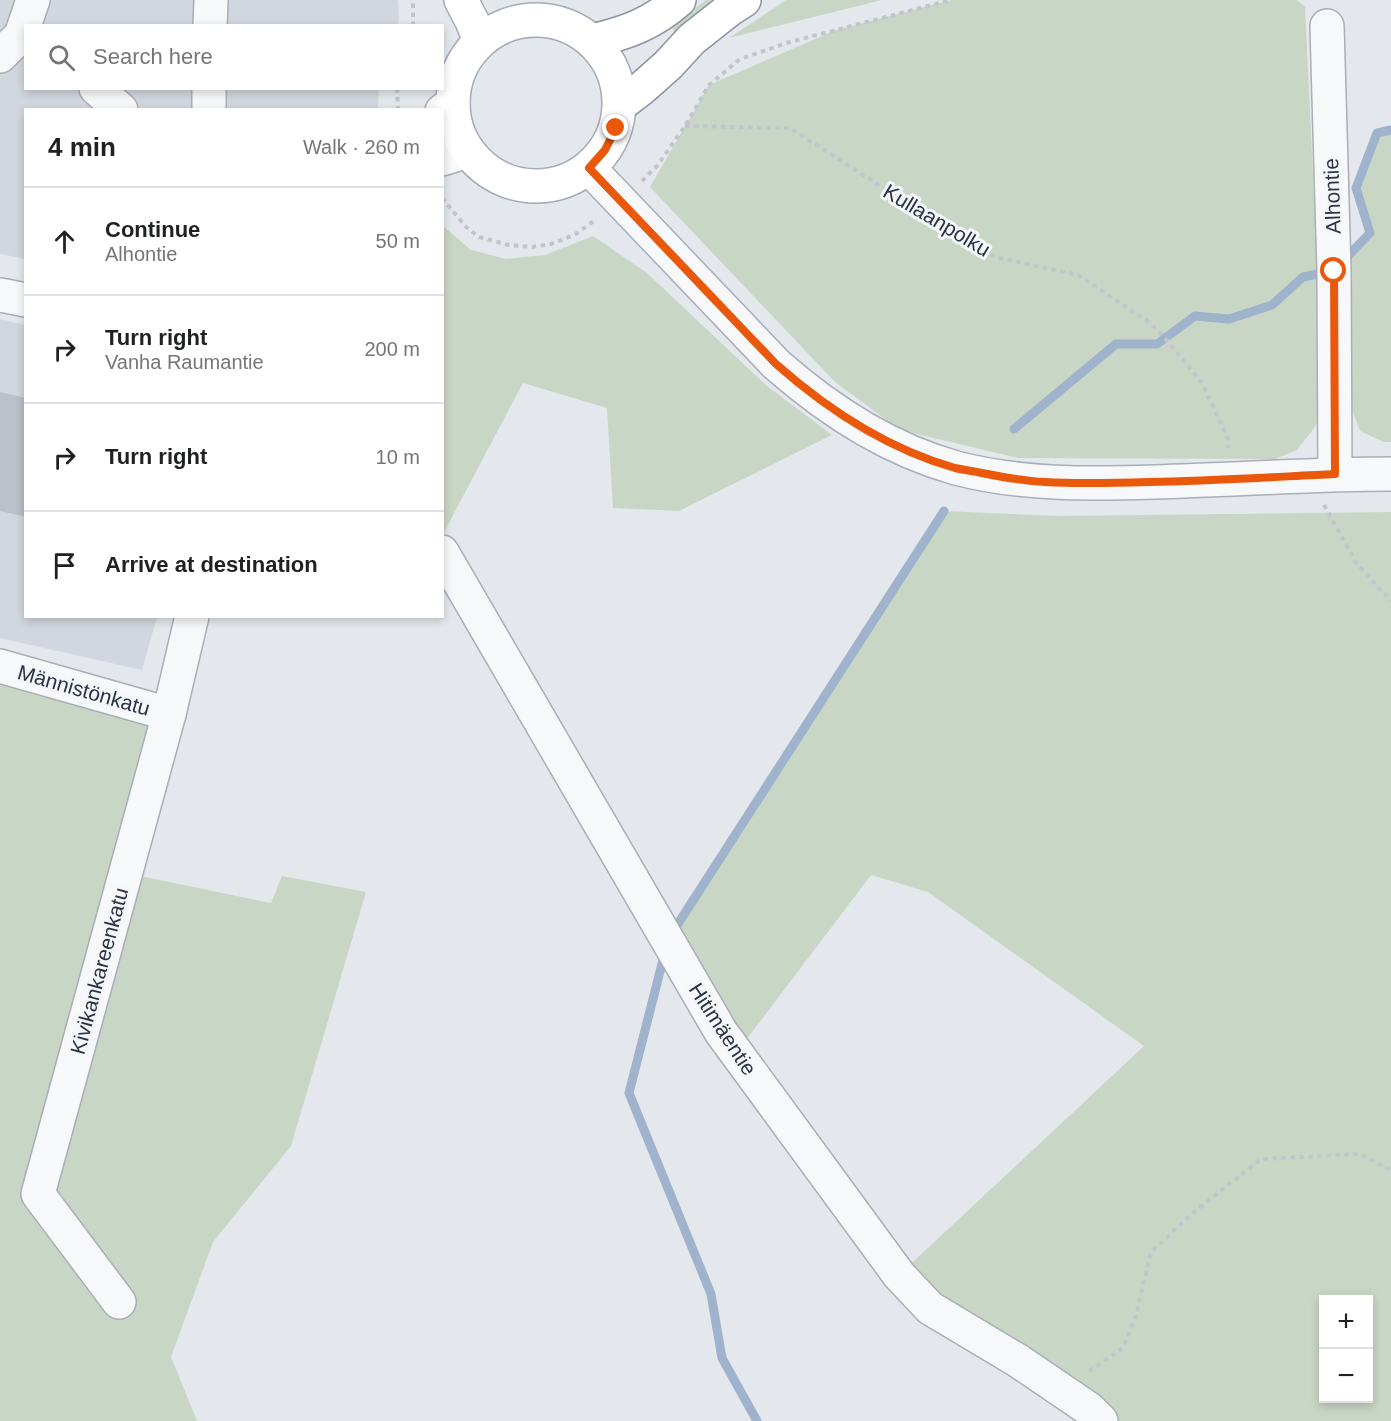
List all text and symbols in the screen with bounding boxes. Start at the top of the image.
search box [24,24,444,90]
icon: search [45,41,78,74]
text: Search here [93,44,213,69]
route end [602,114,628,140]
text: 4 min [48,132,116,162]
text: Walk · 260 m [303,136,420,158]
street label: Alhontie [1319,158,1345,234]
street label: Kullaanpolku [880,179,994,261]
text: Continue [105,217,200,242]
icon: ahead [48,225,81,258]
text: 50 m [376,230,420,252]
text: Alhontie [105,243,177,265]
route start [1320,257,1346,283]
text: Turn right [105,325,207,350]
icon: right [48,333,81,366]
text: 200 m [364,338,420,360]
text: Vanha Raumantie [105,351,264,373]
icon: right [48,441,81,474]
text: Turn right [105,444,207,469]
text: 10 m [376,446,420,468]
icon: arrive [48,549,81,582]
text: Arrive at destination [105,552,318,577]
street label: Männistönkatu [15,660,153,720]
street label: Kivikankareenkatu [66,885,132,1057]
street label: Hitimäentie [685,979,761,1079]
map controls [1319,1295,1373,1403]
button: + [1319,1295,1373,1349]
button: − [1319,1349,1373,1403]

